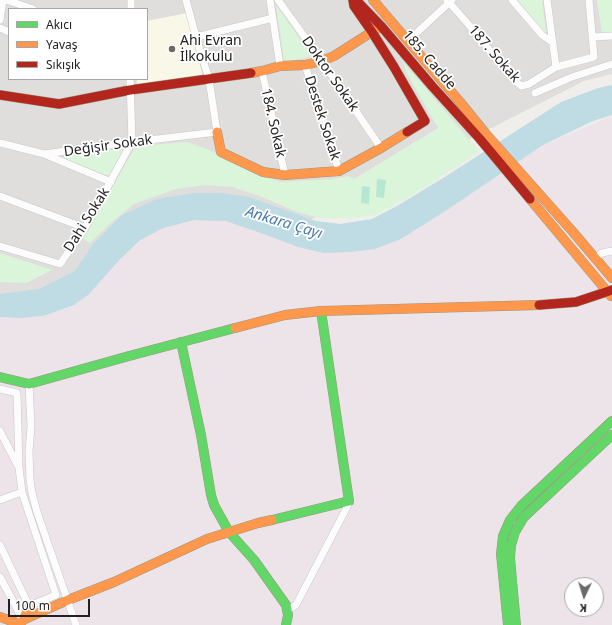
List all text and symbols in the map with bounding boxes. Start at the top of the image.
legend [8,8,148,80]
text: Akıcı [46,16,72,33]
street label: 187. Sokak [465,22,523,86]
street label: 185. Cadde [399,27,459,93]
place label: Ahi Evran İlkokulu [180,33,242,66]
street label: Doktor Sokak [298,33,362,115]
text: Yavaş [46,36,78,53]
marker: Ahi Evran İlkokulu [167,44,177,54]
text: Sıkışık [46,56,80,73]
street label: Destek Sokak [300,74,344,162]
street label: 184. Sokak [257,87,289,159]
street label: Değişir Sokak [63,131,153,161]
street label: Dahi Sokak [61,185,113,255]
water label: Ankara Çayı [243,203,325,243]
north arrow [564,577,604,617]
scale bar [10,591,92,617]
text: 100 m [15,597,50,614]
text: K [579,601,587,616]

